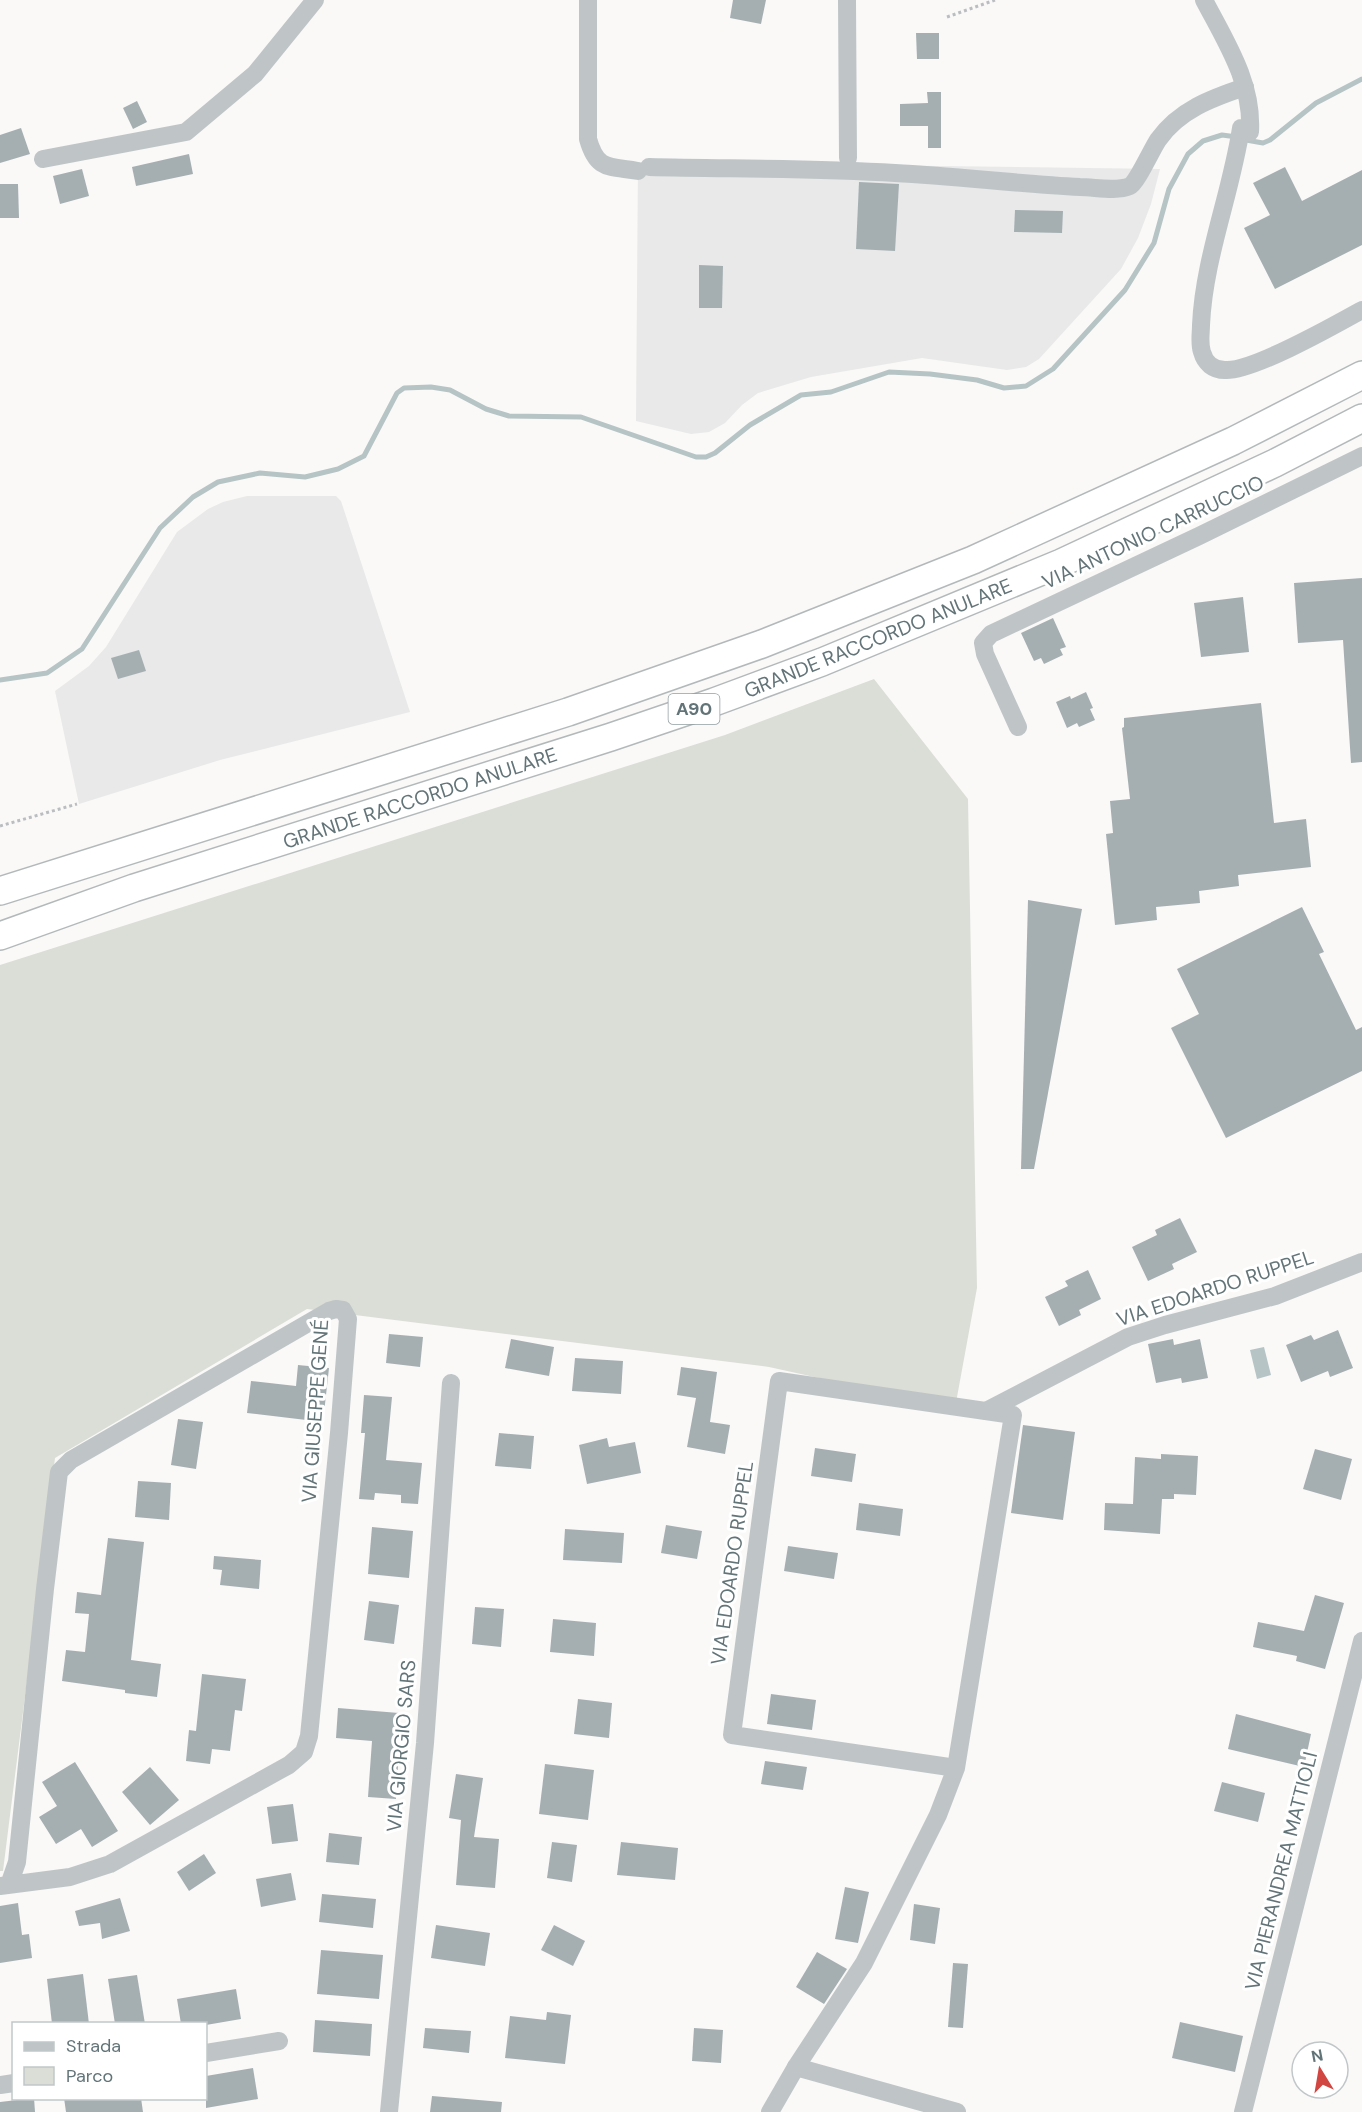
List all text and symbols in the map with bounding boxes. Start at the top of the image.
street label: VIA ANTONIO CARRUCCIO [1038,469,1268,595]
street label: GRANDE RACCORDO ANULARE [740,572,1016,704]
road number: A90 [668,694,720,724]
street label: GRANDE RACCORDO ANULARE [280,741,560,855]
street label: VIA EDOARDO RUPPEL [1113,1244,1317,1332]
street label: VIA GIUSEPPE GENÉ [296,1318,334,1504]
street label: VIA EDOARDO RUPPEL [705,1459,759,1667]
street label: VIA GIORGIO SARS [381,1659,421,1833]
street label: VIA PIERANDREA MATTIOLI [1239,1749,1323,1993]
legend [12,2022,207,2100]
text: Strada [66,2034,121,2058]
north arrow [1290,2040,1350,2100]
text: N [1310,2044,1325,2067]
text: Parco [66,2064,113,2088]

